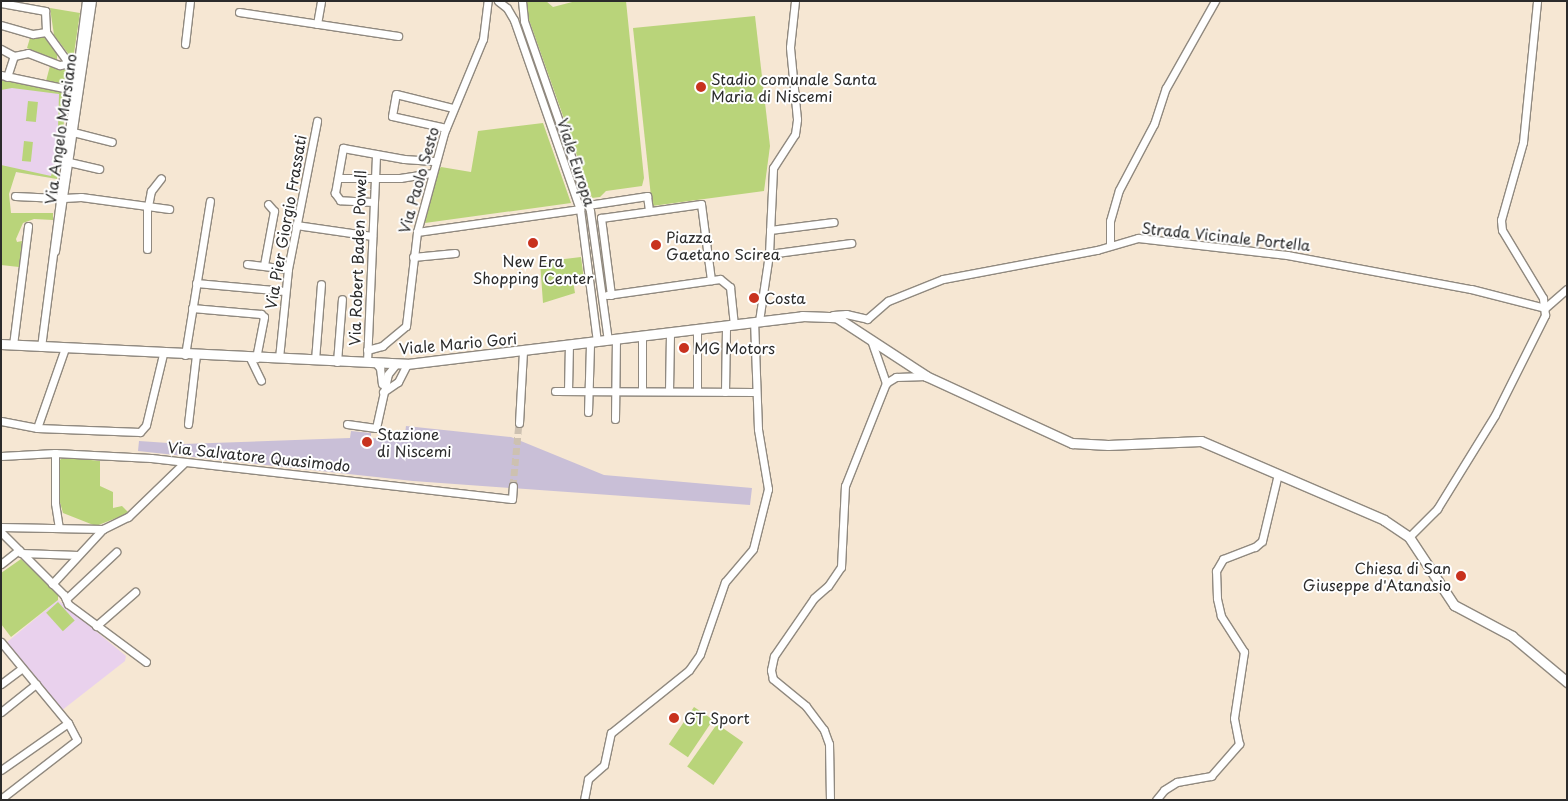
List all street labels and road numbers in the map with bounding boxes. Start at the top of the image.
street label: Via Angelo Marsiano [41,53,79,205]
street label: Viale Europa [554,115,600,209]
street label: Via Paolo Sesto [394,124,442,236]
street label: Via Pier Giorgio Frassati [261,132,309,312]
street label: Via Robert Baden Powell [345,170,369,346]
street label: Strada Vicinale Portella [1140,218,1312,254]
street label: Viale Mario Gori [398,329,518,357]
street label: Via Salvatore Quasimodo [167,437,351,475]

